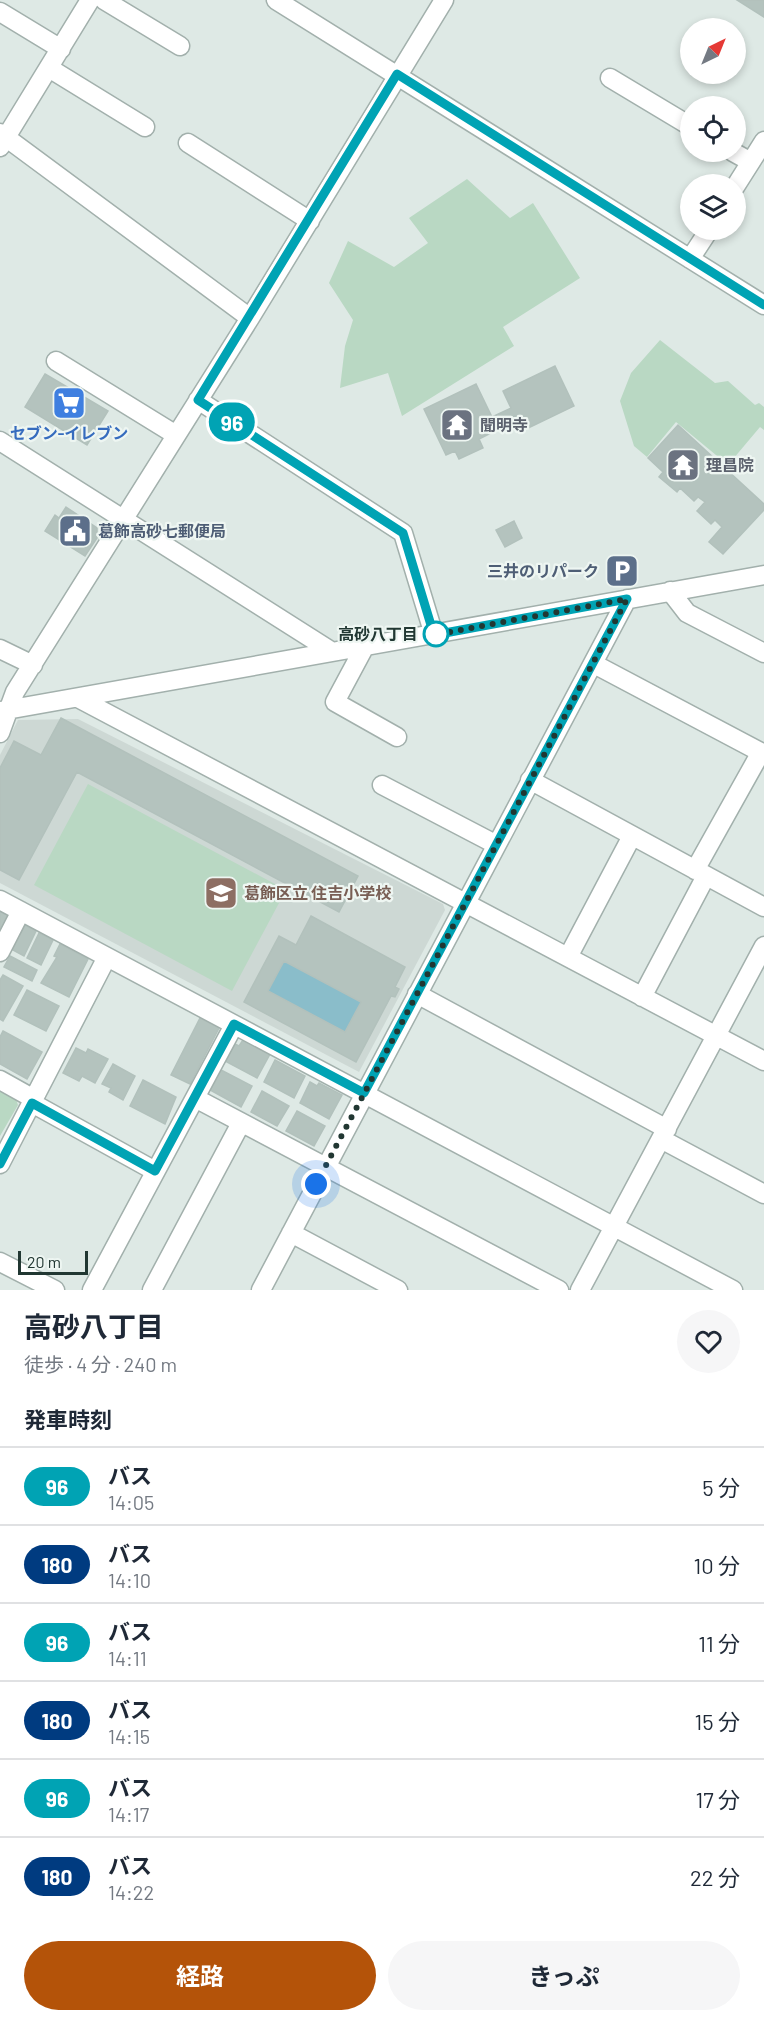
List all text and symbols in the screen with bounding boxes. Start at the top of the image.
north arrow [680,18,746,84]
map controls [680,18,746,240]
button: locate [680,96,746,162]
button: layers [680,174,746,240]
supermarket icon: セブン-イレブン [51,385,87,421]
line badge: 96 [205,402,259,442]
temple icon: 聞明寺 [439,407,475,443]
text: 96 [221,410,243,435]
place label: 聞明寺 [480,415,528,434]
place label: セブン-イレブン [10,423,128,442]
temple icon: 理昌院 [665,447,701,483]
place label: 理昌院 [706,455,754,474]
public building icon: 葛飾高砂七郵便局 [57,513,93,549]
place label: 葛飾高砂七郵便局 [98,521,226,540]
parking icon: 三井のリパーク [604,553,640,589]
place label: 三井のリパーク [487,561,599,580]
marker: 高砂八丁目 [423,621,449,647]
place label: 高砂八丁目 [338,624,418,643]
school or university icon: 葛飾区立 住吉小学校 [203,875,239,911]
place label: 葛飾区立 住吉小学校 [244,883,391,902]
your location [301,1169,331,1199]
scale bar [18,1248,88,1276]
text: 20 m [27,1252,61,1271]
text: 高砂八丁目 [24,1309,164,1343]
button: heart [677,1310,740,1373]
text: 徒歩 · 4 分 · 240 m [24,1352,177,1376]
text: 発車時刻 [24,1406,112,1432]
text: バス [108,1462,152,1488]
text: 96 [46,1474,68,1499]
text: 5 分 [702,1474,740,1500]
text: 14:05 [108,1490,154,1514]
text: バス [108,1540,152,1566]
text: 180 [42,1552,72,1577]
text: 10 分 [693,1552,740,1578]
text: 14:10 [108,1568,151,1592]
text: バス [108,1618,152,1644]
text: 96 [46,1630,68,1655]
text: 11 分 [698,1630,740,1656]
text: 14:11 [108,1646,147,1670]
text: バス [108,1696,152,1722]
text: 180 [42,1708,72,1733]
text: 15 分 [695,1708,740,1734]
text: 14:15 [108,1724,150,1748]
text: バス [108,1774,152,1800]
text: 96 [46,1786,68,1811]
text: 17 分 [695,1786,740,1812]
text: 14:17 [108,1802,149,1826]
text: バス [108,1852,152,1878]
text: 180 [42,1864,72,1889]
text: 22 分 [690,1864,740,1890]
text: 14:22 [108,1880,154,1904]
button: 経路 [24,1941,376,2010]
button: きっぷ [388,1941,740,2010]

